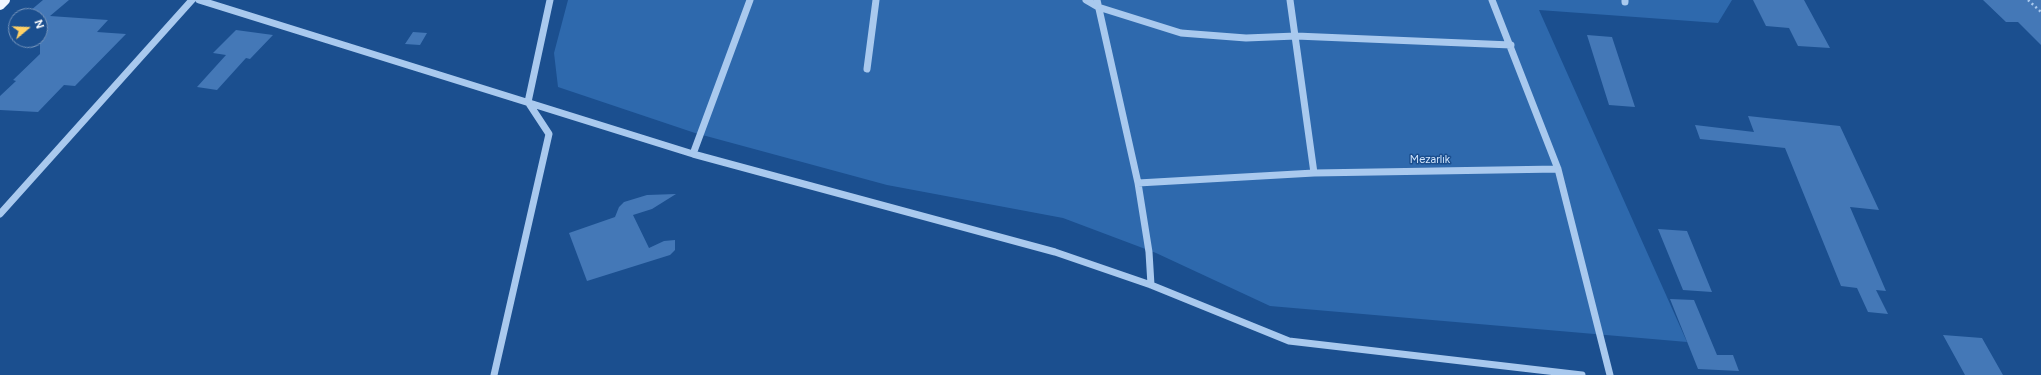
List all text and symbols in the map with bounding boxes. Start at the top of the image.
north arrow [8,8,48,48]
text: N [31,18,46,30]
park label: Mezarlık [1410,153,1450,167]

